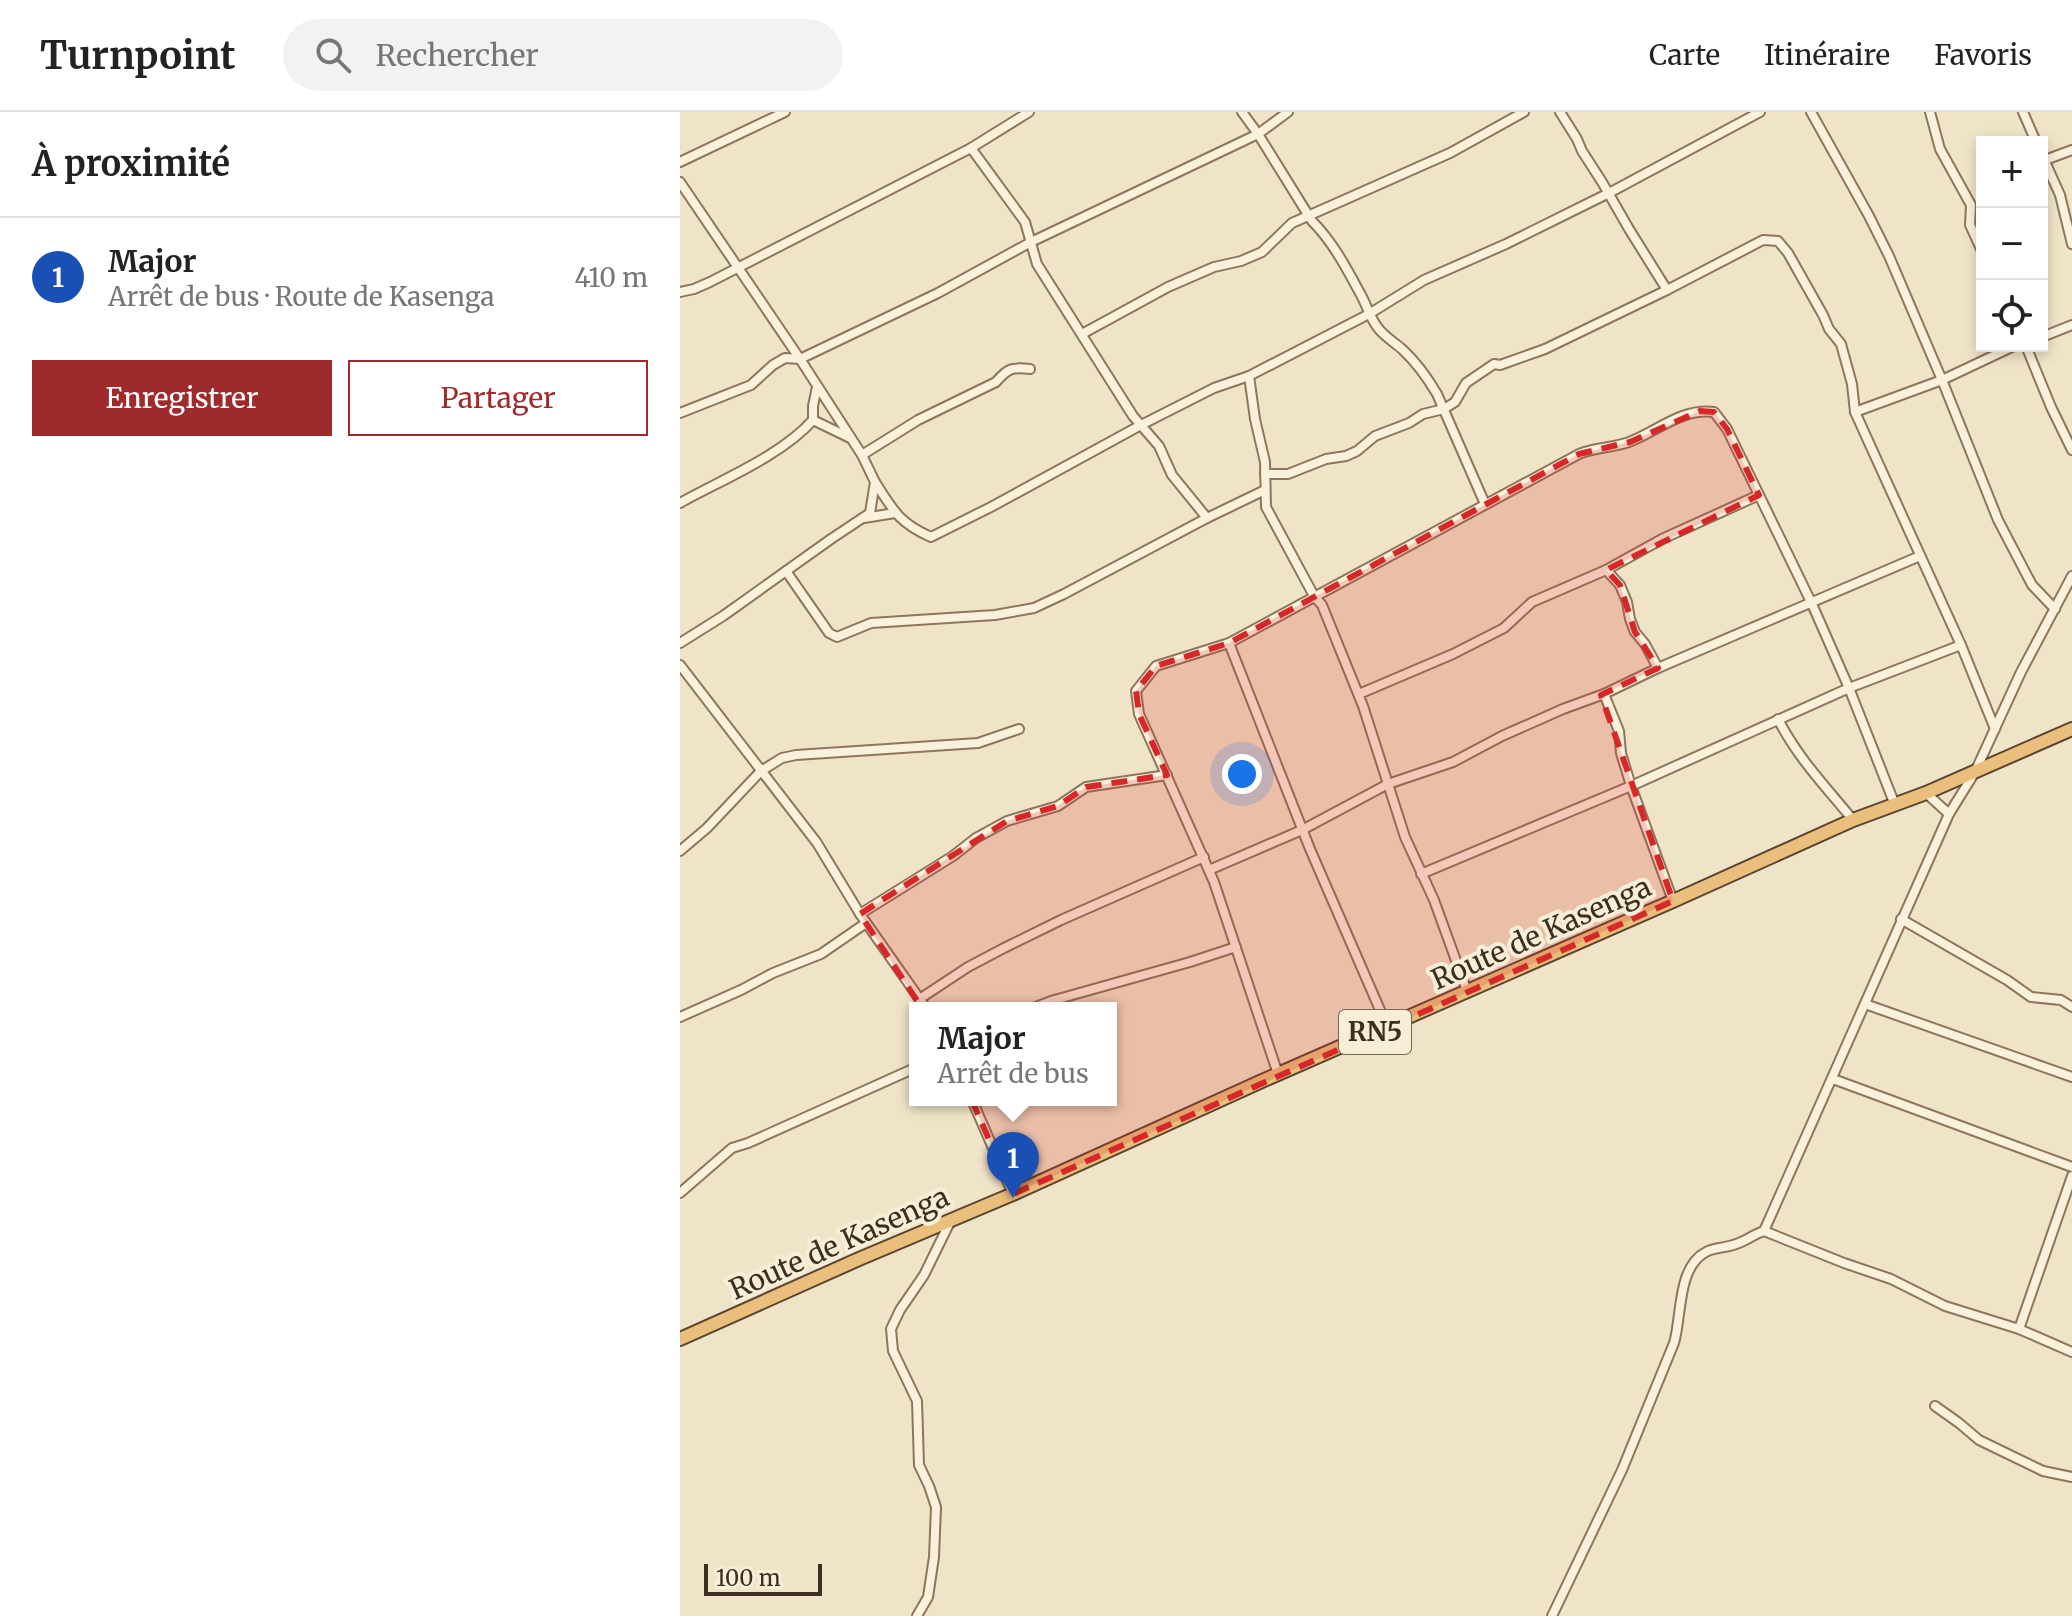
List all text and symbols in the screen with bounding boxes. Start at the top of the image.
search box [283,19,843,91]
text: Turnpoint [40,32,235,79]
icon: search [311,33,355,77]
text: Rechercher [375,36,539,74]
text: Carte [1649,37,1720,73]
text: Itinéraire [1764,37,1890,73]
text: Favoris [1934,37,2032,73]
map controls [1976,136,2048,352]
button: + [1976,136,2048,208]
text: À proximité [32,143,230,185]
button: − [1976,208,2048,280]
text: Major [108,242,196,280]
text: 1 [52,261,64,294]
text: 410 m [574,261,648,294]
text: Arrêt de bus · Route de Kasenga [108,280,494,313]
button: locate [1976,280,2048,352]
button: Enregistrer [32,360,332,436]
button: Partager [348,360,648,436]
your location [1222,754,1262,794]
street label: Route de Kasenga [1426,868,1656,998]
popup [909,1002,1117,1106]
road number: RN5 [1339,1010,1411,1054]
text: Major [937,1019,1026,1057]
text: Arrêt de bus [937,1057,1089,1090]
pin: 1 [987,1132,1039,1198]
street label: Route de Kasenga [724,1178,954,1308]
scale bar [704,1560,822,1596]
text: 100 m [716,1564,781,1592]

